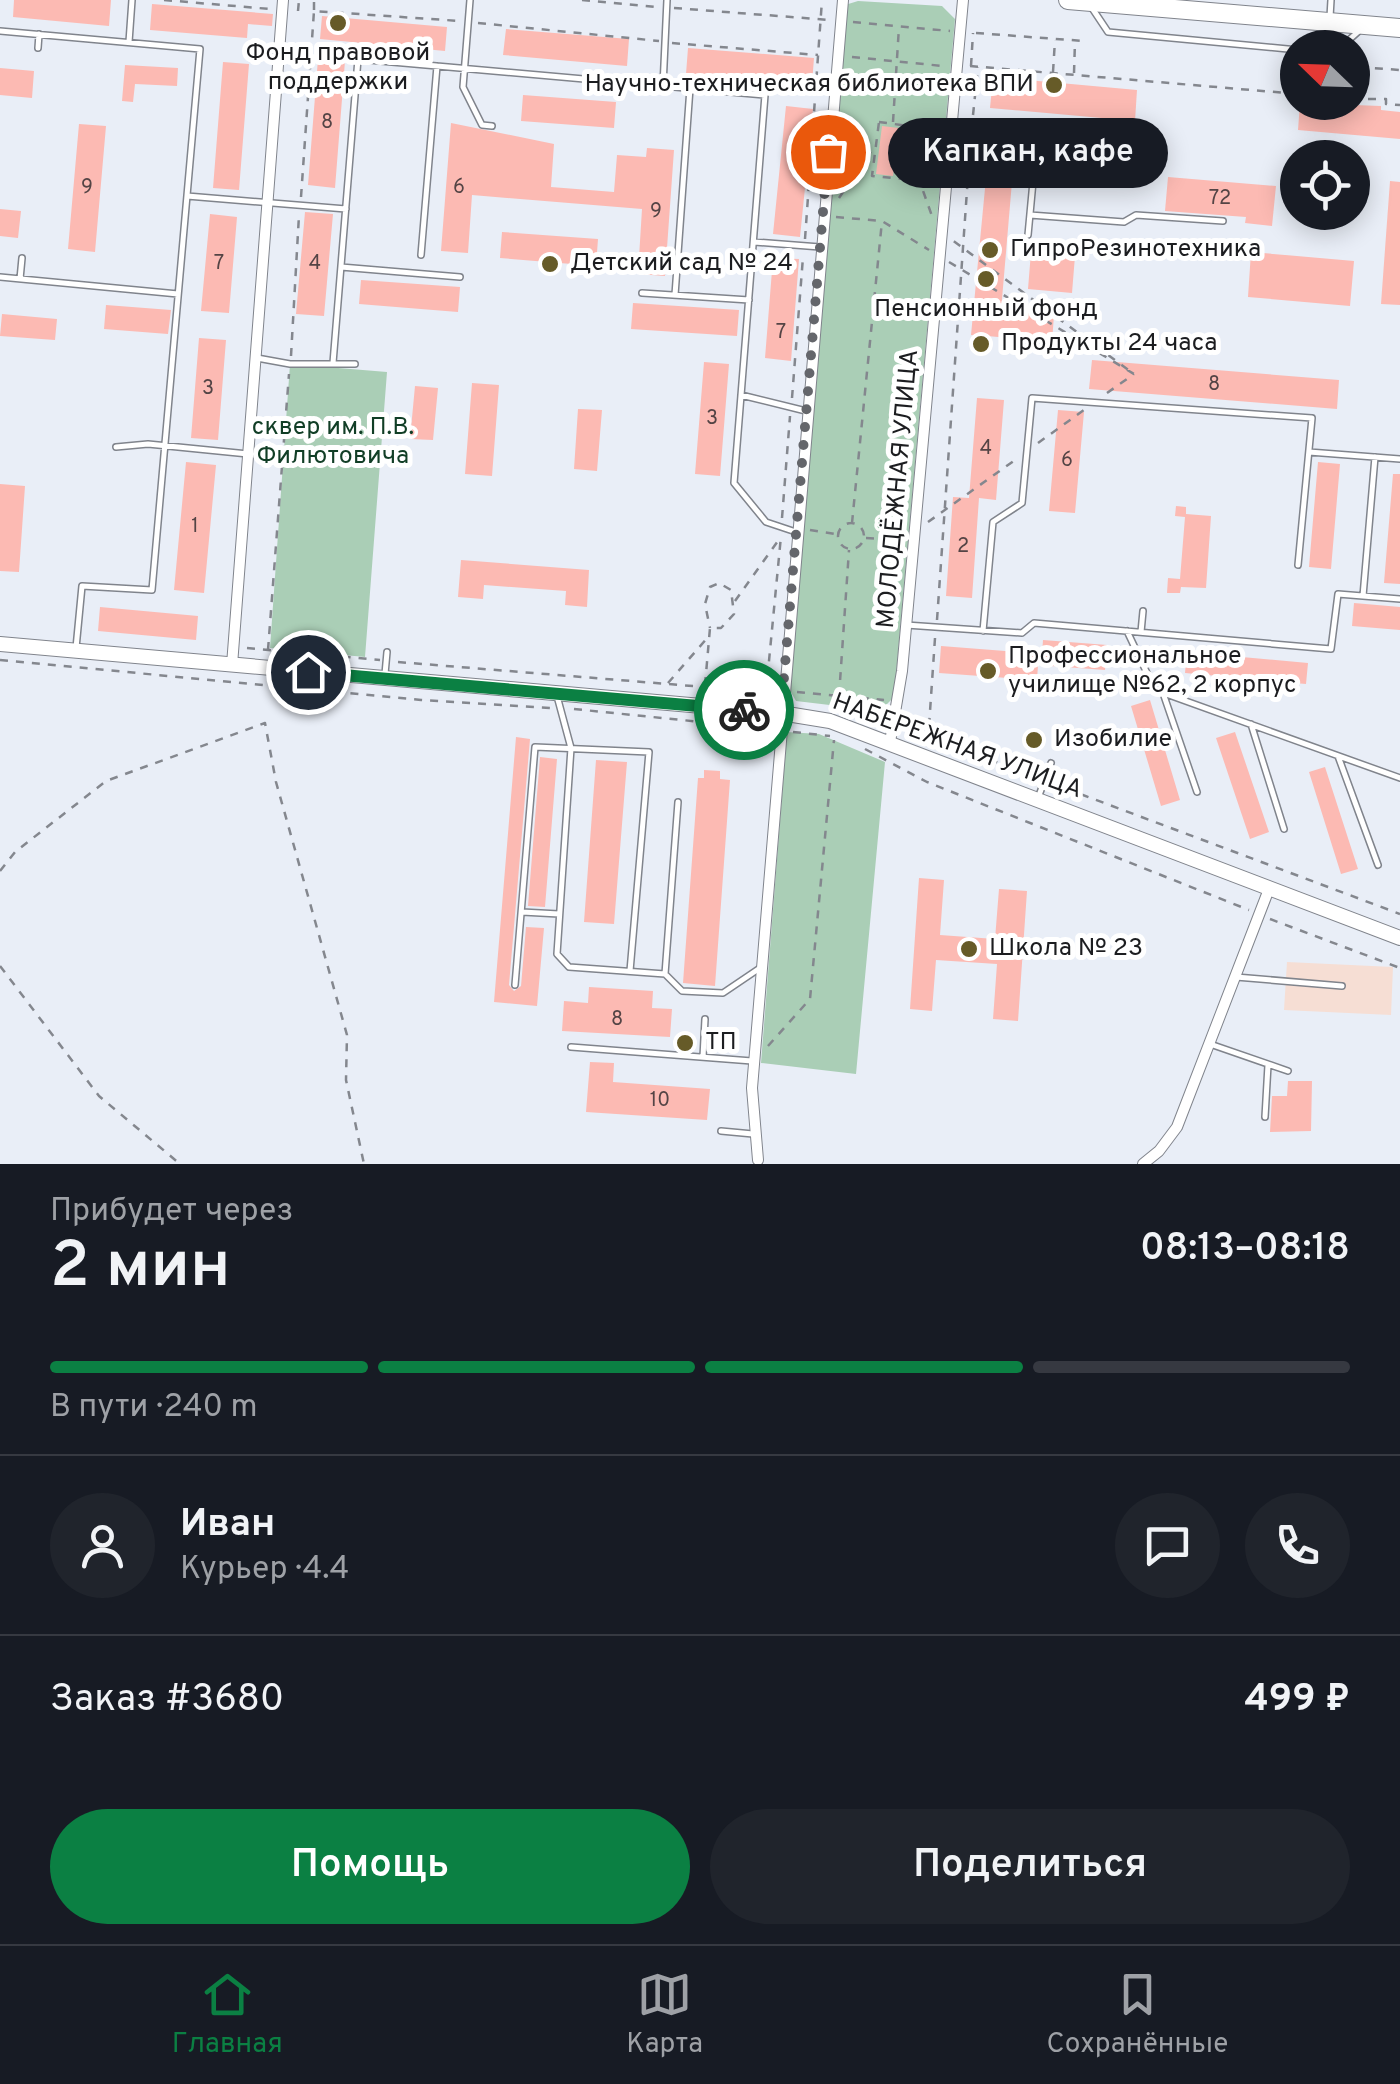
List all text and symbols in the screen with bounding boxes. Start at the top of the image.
marker: Фонд правовой поддержки [327,12,349,34]
north arrow [1280,30,1370,120]
map controls [1280,30,1370,230]
place label: Фонд правовой поддержки [246,38,430,99]
place label: Научно-техническая библиотека ВПИ [585,69,1034,101]
marker: Научно-техническая библиотека ВПИ [1043,74,1065,96]
house number: 8 [321,110,333,136]
pin [786,110,871,195]
callout: Капкан, кафе [888,117,1168,187]
icon: bag [801,125,856,180]
text: Капкан, кафе [922,133,1134,173]
button: locate [1280,140,1370,230]
house number: 9 [81,175,93,201]
house number: 6 [453,175,465,201]
house number: 72 [1209,186,1231,212]
house number: 9 [650,199,662,225]
place label: ГипроРезинотехника [1010,234,1261,266]
marker: ГипроРезинотехника [979,239,1001,261]
place label: Детский сад № 24 [570,248,793,280]
house number: 7 [214,251,224,277]
house number: 4 [309,251,321,277]
marker: Детский сад № 24 [539,253,561,275]
marker: Пенсионный фонд [975,268,997,290]
place label: Пенсионный фонд [874,294,1098,326]
house number: 7 [776,320,786,346]
place label: Продукты 24 часа [1001,328,1218,360]
marker: Продукты 24 часа [970,333,992,355]
street label: МОЛОДЁЖНАЯ УЛИЦА [870,348,927,630]
house number: 8 [1208,372,1220,398]
house number: 3 [202,376,214,402]
house number: 3 [706,406,718,432]
park label: сквер им. П.В. Филютовича [252,412,414,473]
house number: 4 [980,436,992,462]
house number: 6 [1061,448,1073,474]
house number: 1 [191,514,199,540]
house number: 2 [957,534,969,560]
pin [266,630,351,715]
place label: Профессиональное училище №62, 2 корпус [1008,641,1297,702]
icon: home [281,645,336,700]
courier [694,660,794,760]
marker: Профессиональное училище №62, 2 корпус [977,660,999,682]
icon: bike [717,683,772,738]
street label: НАБЕРЕЖНАЯ УЛИЦА [827,687,1087,807]
place label: Изобилие [1054,724,1172,756]
marker: Изобилие [1023,729,1045,751]
place label: Школа № 23 [989,933,1143,965]
marker: Школа № 23 [958,938,980,960]
house number: 8 [611,1007,623,1033]
place label: ТП [705,1027,737,1059]
marker: ТП [674,1032,696,1054]
house number: 10 [650,1088,670,1114]
text: Прибудет через [50,1192,293,1232]
text: 08:13–08:18 [1140,1225,1350,1274]
text: 2 мин [50,1228,231,1310]
text: В пути · 240 m [50,1388,258,1428]
button: person [50,1493,155,1598]
button: chat [1115,1493,1220,1598]
button: phone [1245,1493,1350,1598]
text: Иван [180,1501,275,1550]
text: Курьер · 4.4 [180,1550,349,1590]
text: Заказ #3680 [50,1676,284,1725]
text: 499 ₽ [1244,1676,1350,1725]
button: Помощь [50,1809,690,1924]
button: Поделиться [710,1809,1350,1924]
tab: Главная [172,1967,283,2063]
tab: Карта [626,1967,703,2063]
tab: Сохранённые [1047,1967,1228,2063]

